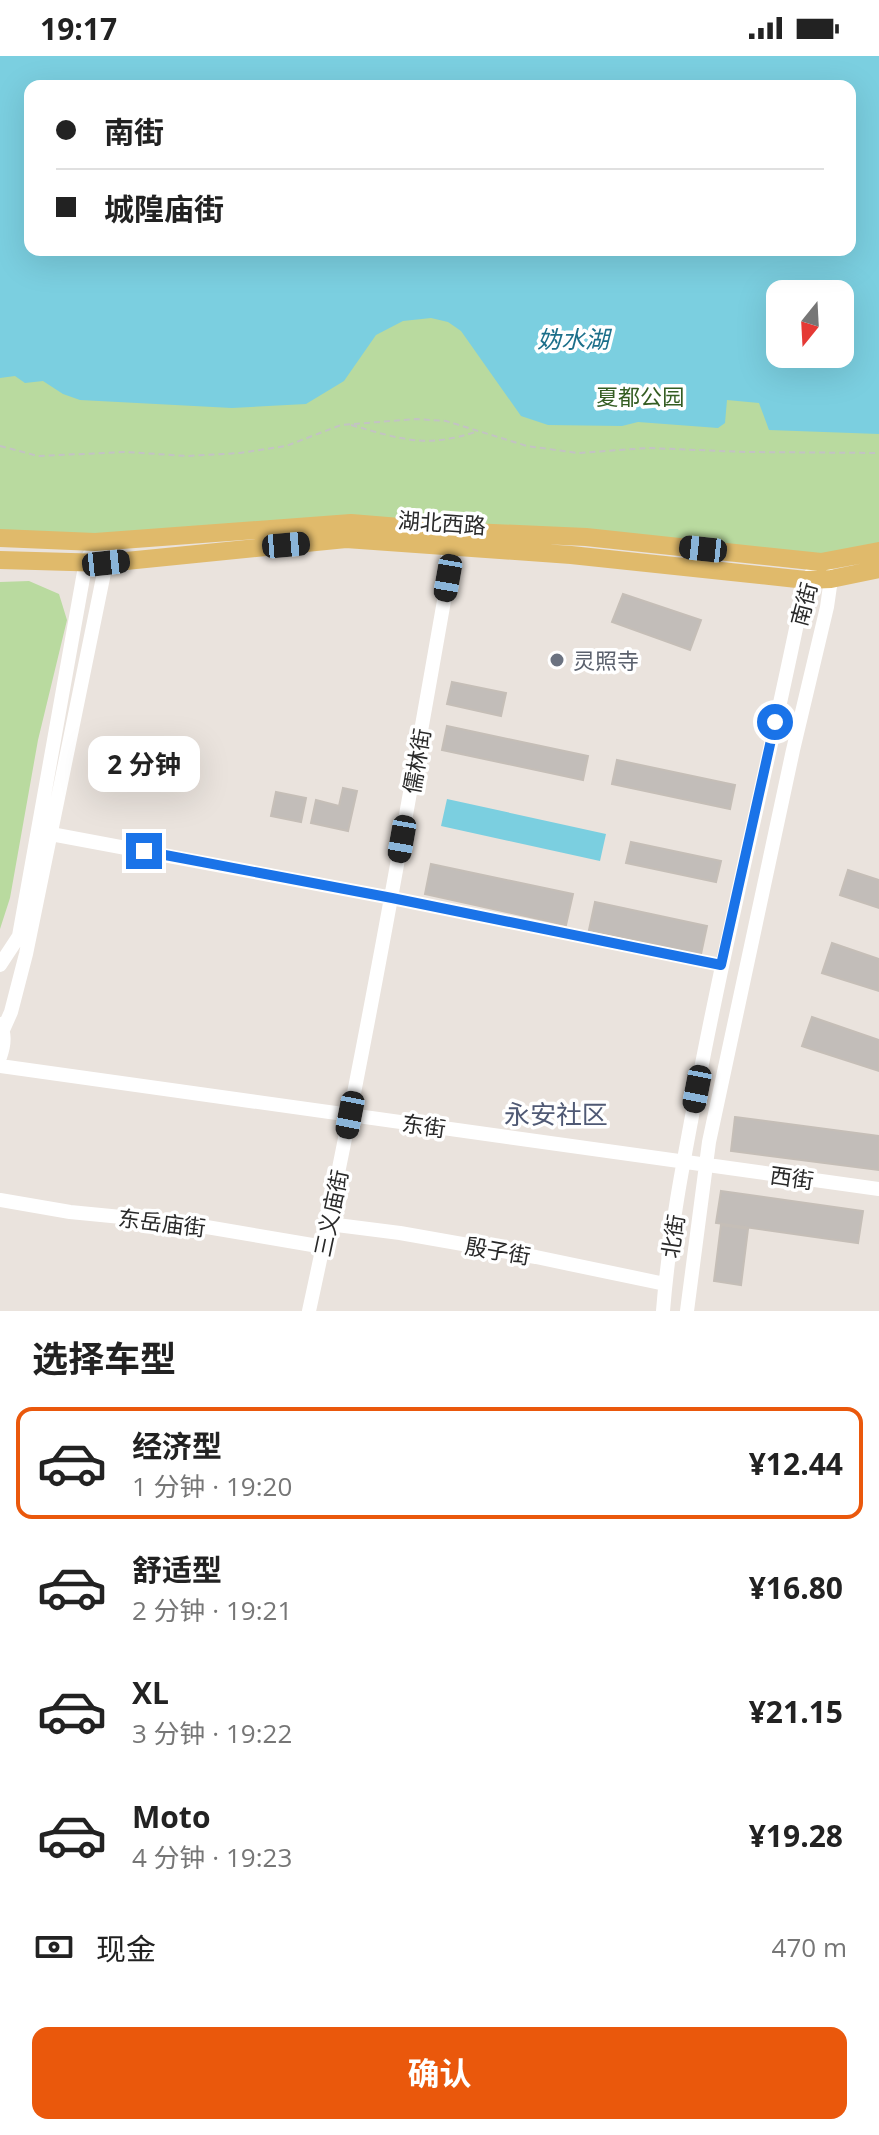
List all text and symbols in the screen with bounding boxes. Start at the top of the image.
text: 19:17 [40,8,117,49]
text: 南街 [104,111,164,152]
text: 城隍庙街 [104,188,224,229]
north arrow [766,280,854,368]
map controls [766,280,854,368]
water label: 妫水湖 [537,322,613,355]
park label: 夏都公园 [596,381,684,411]
street label: 湖北西路 [397,504,487,540]
car [261,531,311,559]
car [678,535,728,563]
car [81,549,131,577]
car [432,552,464,604]
street label: 南街 [783,579,823,629]
place label: 灵照寺 [573,645,639,675]
marker: 灵照寺 [548,651,566,669]
route start [757,704,793,740]
street label: 儒林街 [395,726,437,796]
callout: 2 分钟 [88,735,200,791]
text: 2 分钟 [107,746,181,782]
car [386,813,418,865]
route end [126,833,162,869]
car [681,1063,713,1115]
car [334,1089,366,1141]
district label: 永安社区 [504,1096,608,1132]
street label: 东街 [400,1107,448,1143]
street label: 西街 [768,1159,816,1195]
street label: 三义庙街 [306,1167,354,1259]
street label: 东岳庙街 [116,1202,208,1242]
street label: 北街 [654,1212,690,1260]
street label: 殷子街 [463,1229,533,1271]
text: 选择车型 [32,1334,176,1383]
text: 经济型 [132,1425,222,1466]
icon: car [36,1427,108,1499]
text: ¥12.44 [749,1443,843,1484]
text: 1 分钟 · 19:20 [132,1468,292,1504]
text: 舒适型 [132,1549,222,1590]
icon: car [36,1551,108,1623]
text: ¥16.80 [749,1567,843,1608]
text: 2 分钟 · 19:21 [132,1592,292,1628]
text: XL [132,1672,169,1713]
icon: car [36,1675,108,1747]
text: ¥21.15 [749,1691,843,1732]
text: 3 分钟 · 19:22 [132,1715,292,1751]
text: Moto [132,1796,210,1837]
icon: car [36,1799,108,1871]
text: ¥19.28 [749,1815,843,1856]
text: 4 分钟 · 19:23 [132,1839,292,1875]
icon: cash [32,1925,76,1969]
text: 现金 [96,1928,156,1969]
text: 470 m [772,1929,847,1965]
button: 确认 [32,2027,847,2119]

